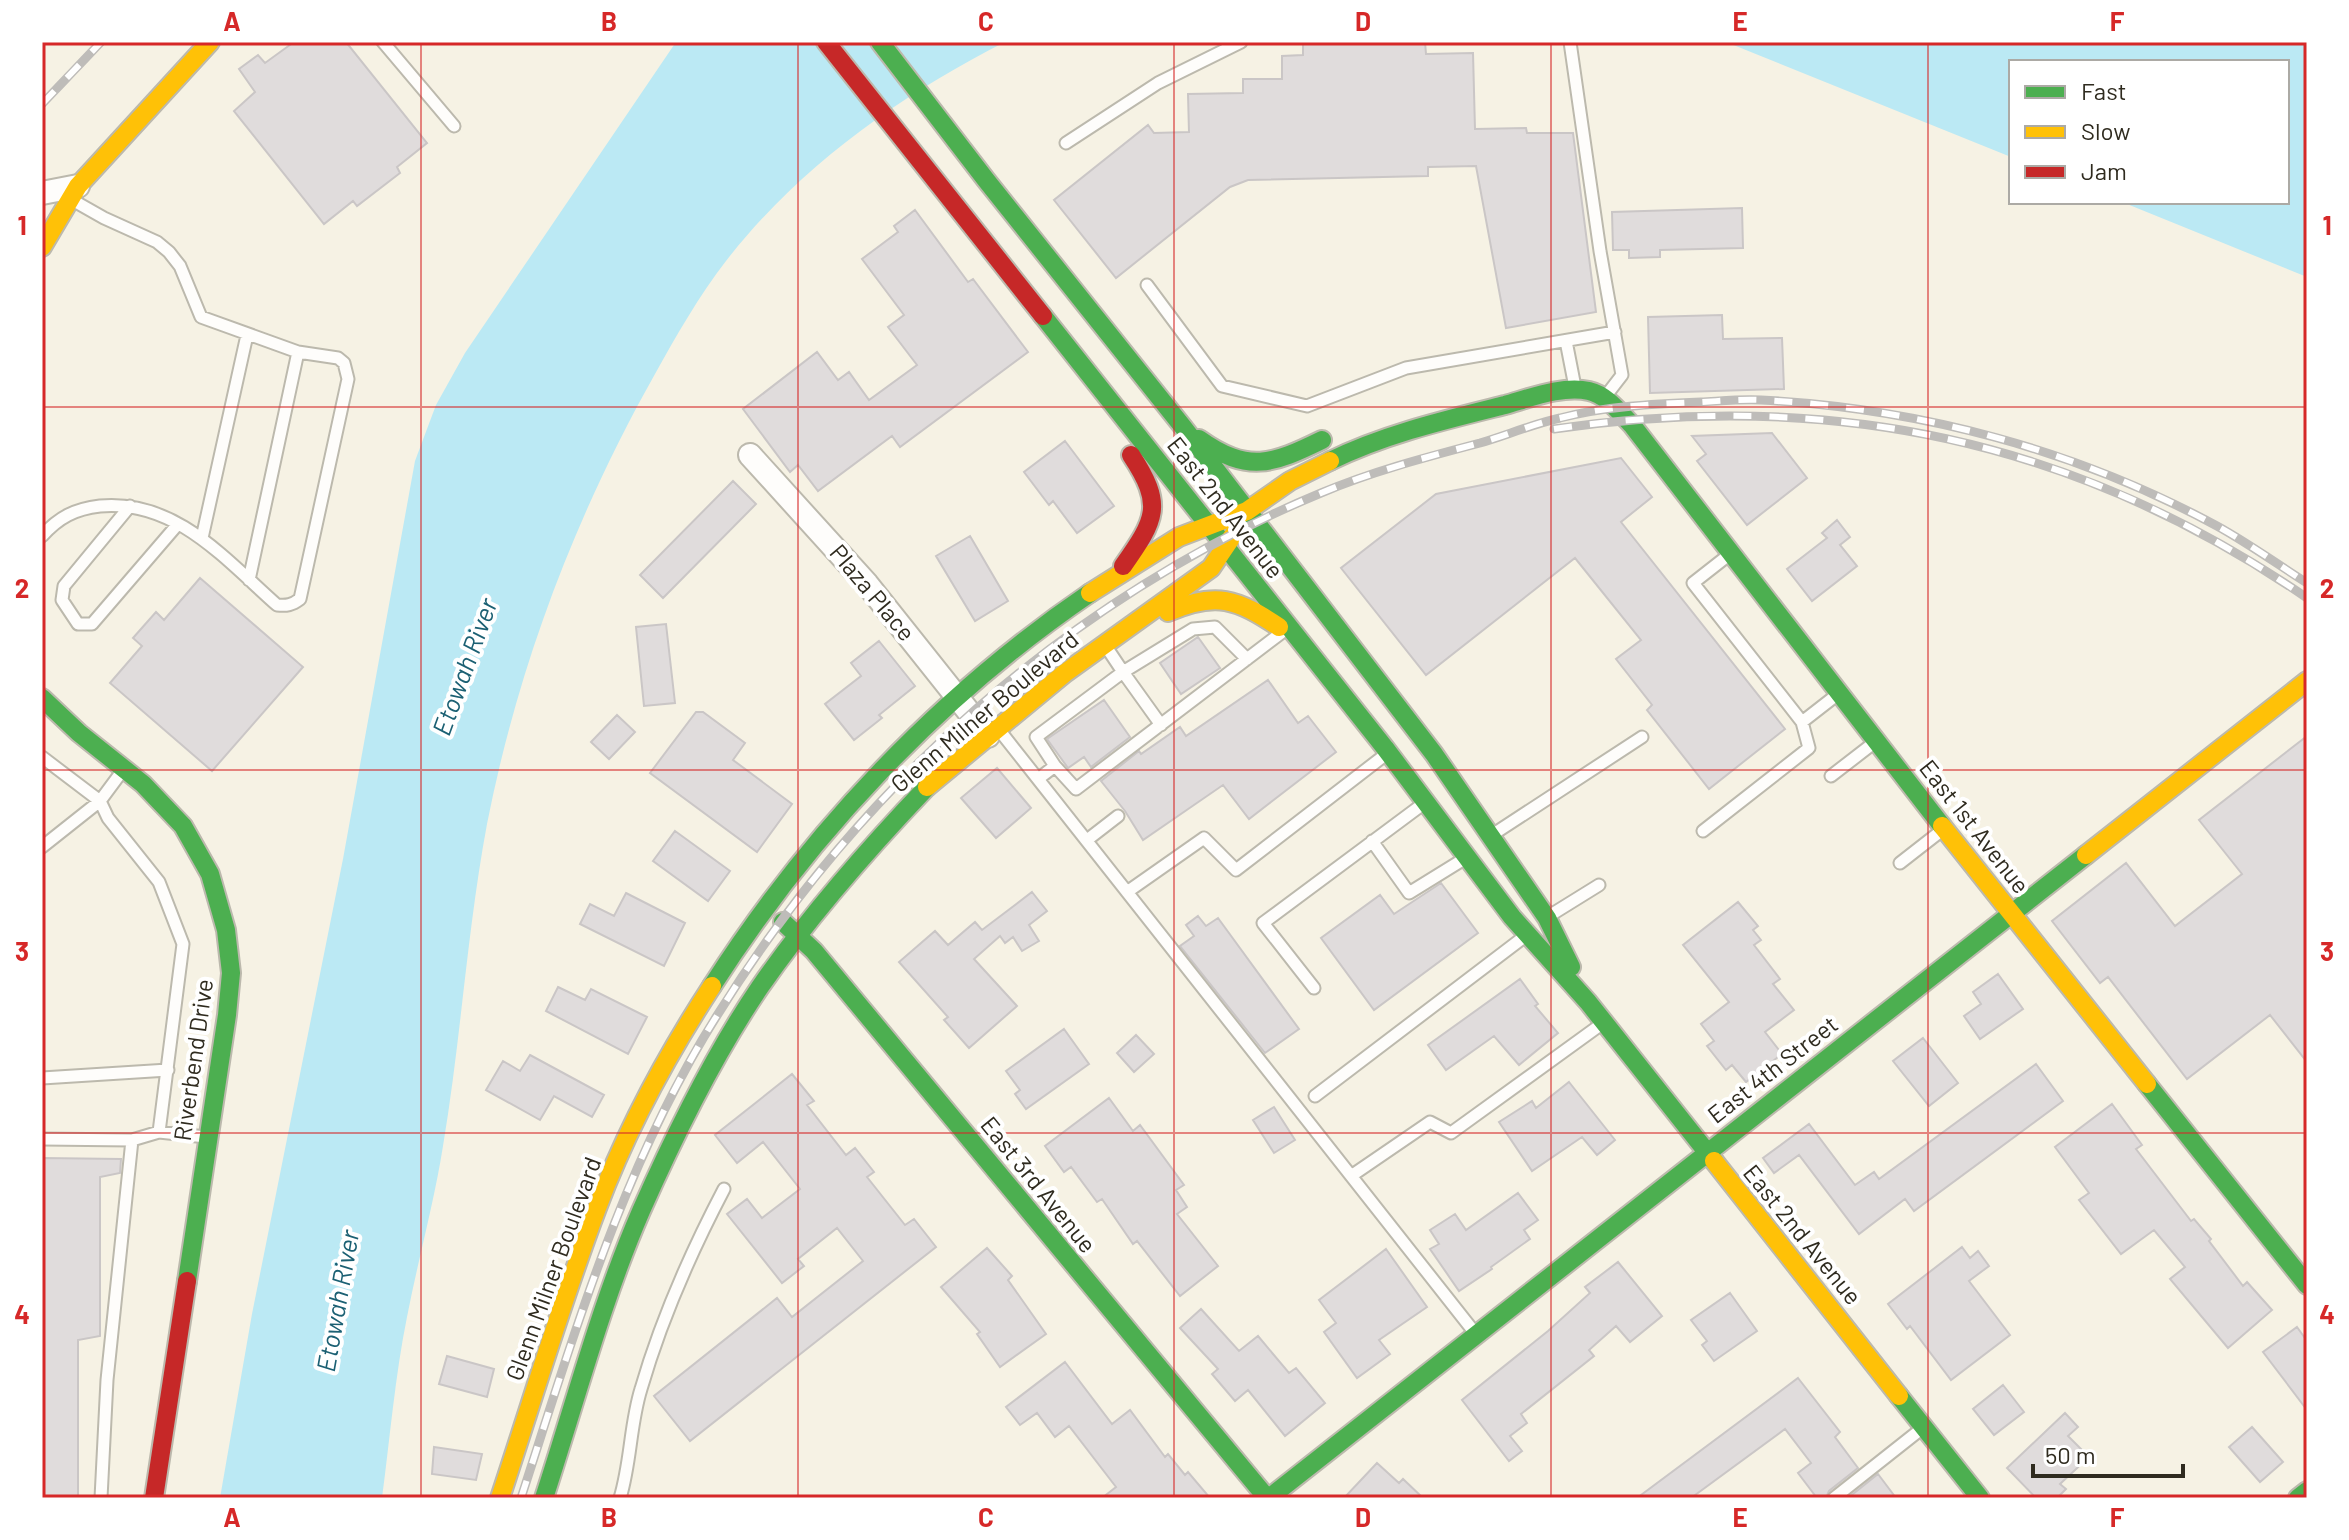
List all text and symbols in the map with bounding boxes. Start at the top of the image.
text: A [223,5,241,36]
text: B [601,5,617,36]
text: C [978,5,994,36]
text: D [1355,5,1371,36]
text: E [1732,5,1748,36]
text: F [2110,5,2125,36]
legend [2009,60,2289,204]
text: Fast [2081,76,2126,105]
text: Slow [2081,116,2130,145]
text: Jam [2081,156,2127,185]
text: 1 [17,209,27,240]
text: 1 [2322,209,2332,240]
street label: East 2nd Avenue [1162,431,1290,584]
street label: Plaza Place [824,538,922,646]
text: 2 [15,572,29,603]
text: 2 [2320,572,2334,603]
water label: Etowah River [425,593,503,739]
street label: Glenn Milner Boulevard [884,624,1084,798]
street label: East 1st Avenue [1914,753,2036,899]
text: 3 [15,935,29,966]
text: 3 [2320,935,2334,966]
street label: Riverbend Drive [167,977,218,1143]
street label: East 4th Street [1701,1009,1843,1129]
street label: East 3rd Avenue [975,1110,1103,1258]
street label: Glenn Milner Boulevard [499,1153,607,1384]
street label: East 2nd Avenue [1738,1158,1868,1310]
water label: Etowah River [309,1227,364,1374]
text: 4 [14,1298,30,1329]
text: 4 [2319,1298,2335,1329]
scale bar [2033,1428,2183,1478]
text: 50 m [2045,1440,2096,1469]
text: A [223,1501,241,1532]
text: B [601,1501,617,1532]
text: C [978,1501,994,1532]
text: D [1355,1501,1371,1532]
text: E [1732,1501,1748,1532]
text: F [2110,1501,2125,1532]

